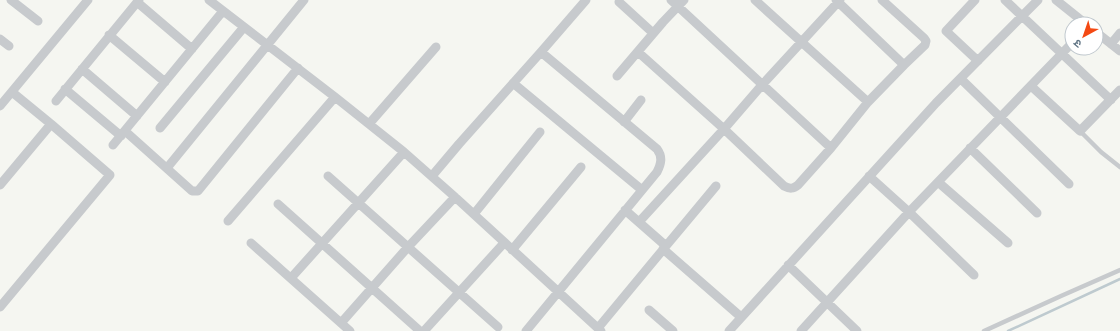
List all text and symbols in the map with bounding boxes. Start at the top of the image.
north arrow [1064,16,1104,56]
text: उ [1071,36,1085,50]

